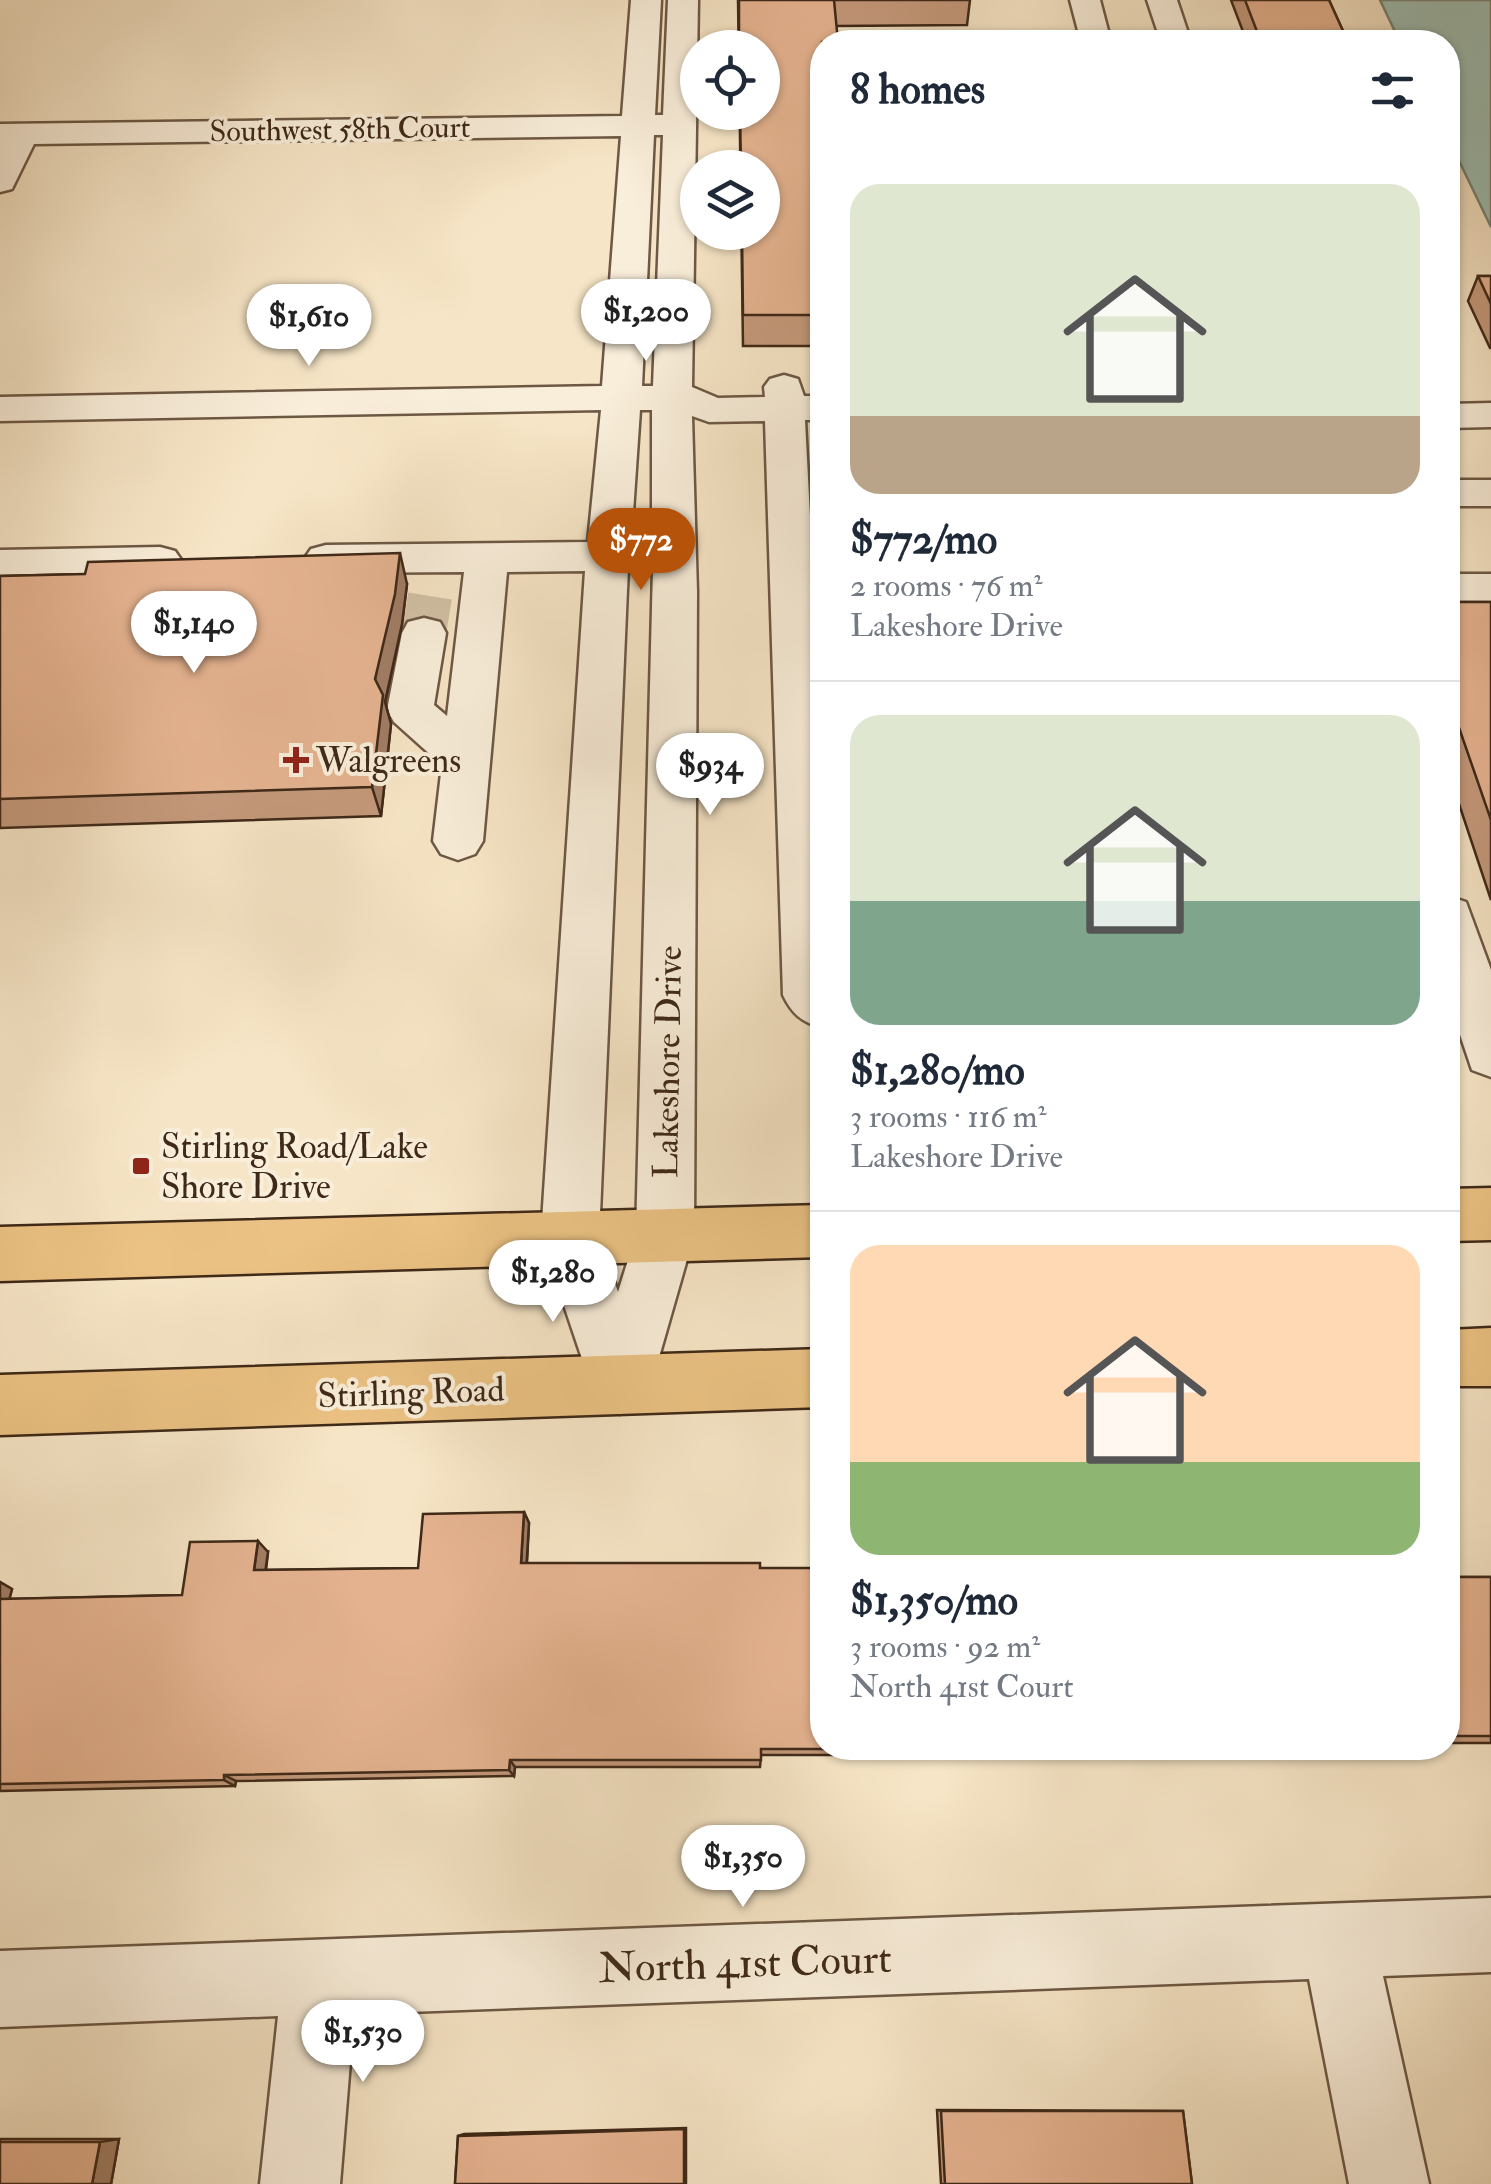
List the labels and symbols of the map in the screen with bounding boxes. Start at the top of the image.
street label: Southwest 58th Court [209,109,471,150]
pin: $1,200 [565,279,727,364]
pin: $1,610 [228,284,390,369]
pin: $772 [582,508,700,593]
pin: $1,140 [113,591,275,676]
pin: $934 [651,733,769,818]
place label: Walgreens [315,739,461,783]
marker: Walgreens [285,749,307,771]
street label: Lakeshore Drive [644,945,692,1179]
place label: Stirling Road/Lake Shore Drive [161,1125,428,1209]
marker: Stirling Road/Lake Shore Drive [130,1155,152,1177]
pin: $1,280 [472,1240,634,1325]
street label: Stirling Road [317,1368,505,1418]
pin: $1,350 [662,1825,824,1910]
street label: North 41st Court [598,1933,893,1995]
pin: $1,530 [282,2000,444,2085]

